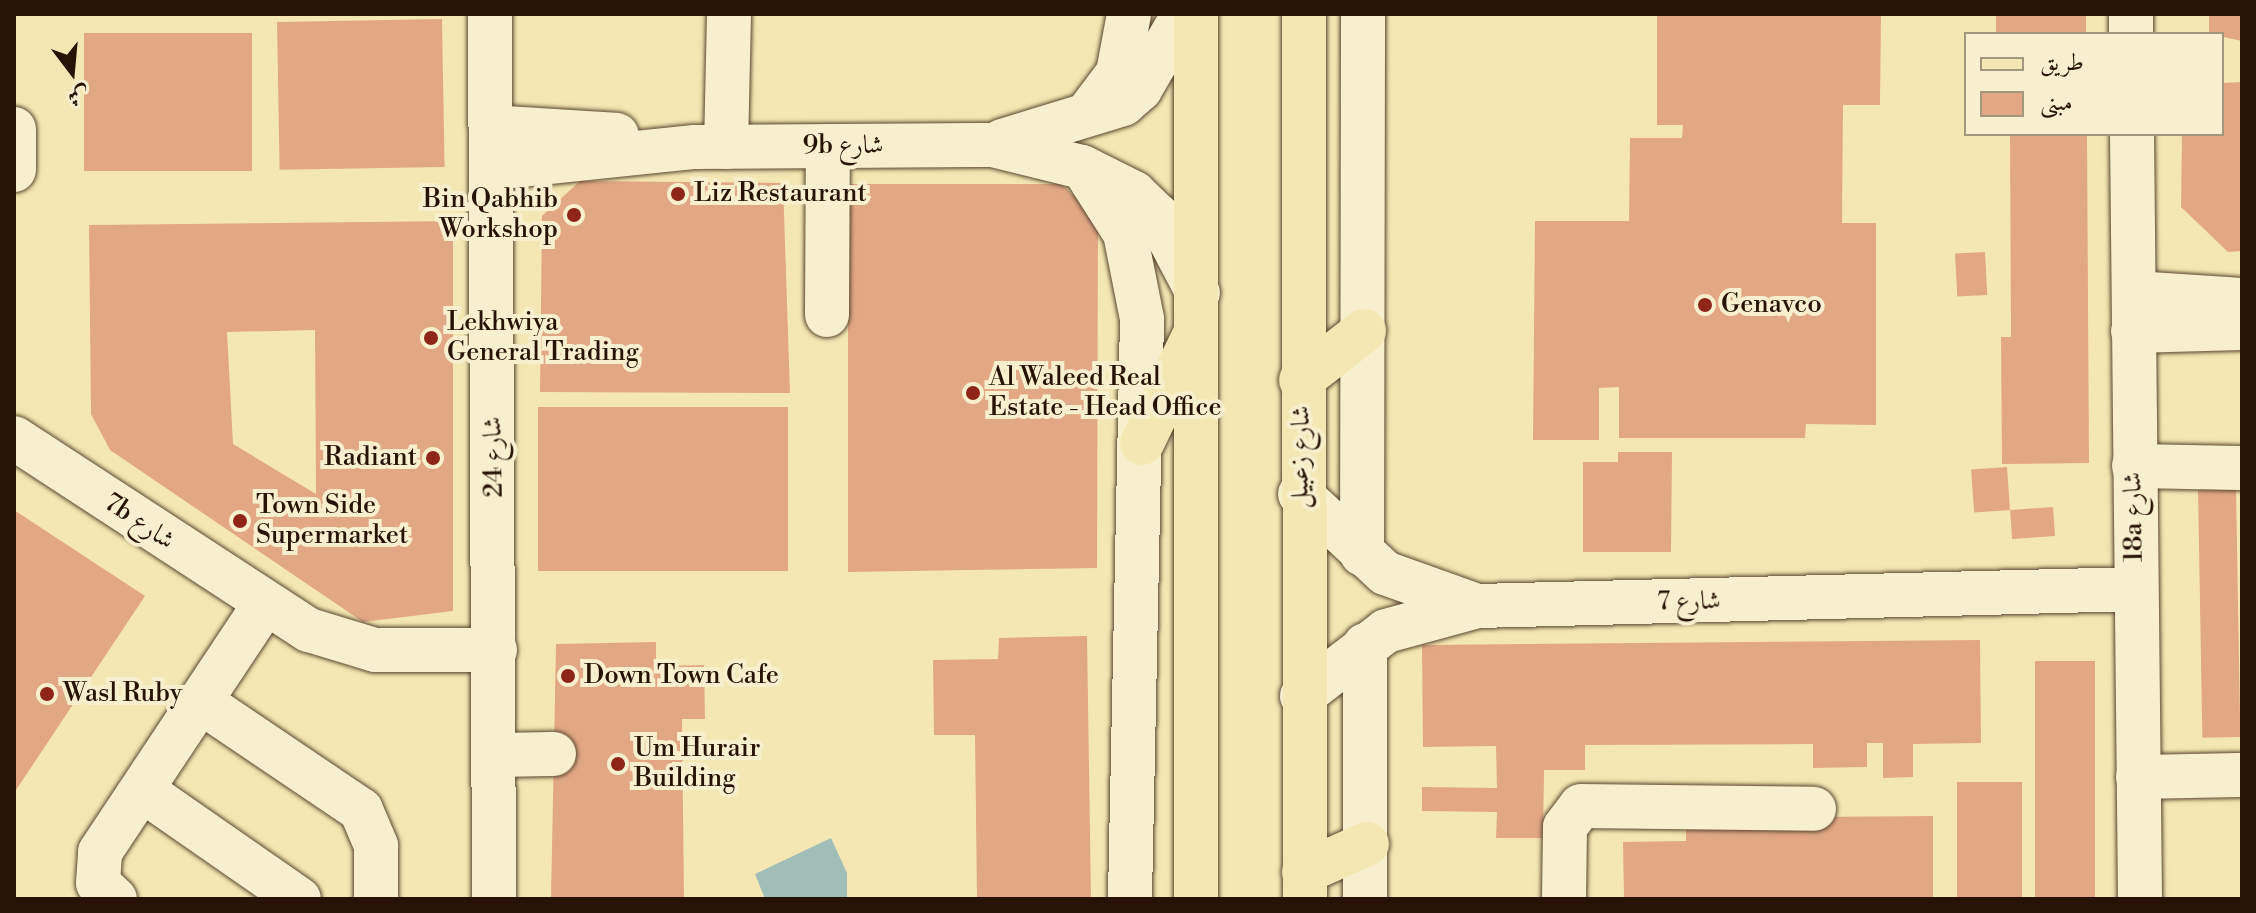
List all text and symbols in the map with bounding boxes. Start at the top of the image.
north arrow [32,32,112,112]
legend [1964,32,2224,136]
text: طريق [2040,48,2084,78]
text: ش [65,80,93,112]
text: مبنى [2040,88,2073,118]
street label: 9b شارع [802,130,884,162]
place label: Liz Restaurant [694,178,867,210]
place label: Bin Qabhib Workshop [423,184,558,246]
marker: Liz Restaurant [669,185,687,203]
marker: Bin Qabhib Workshop [565,206,583,224]
place label: Genavco [1721,289,1822,321]
marker: Genavco [1696,296,1714,314]
place label: Lekhwiya General Trading [447,307,639,368]
marker: Lekhwiya General Trading [422,329,440,347]
place label: Al Waleed Real Estate - Head Office [989,362,1222,424]
marker: Al Waleed Real Estate - Head Office [964,384,982,402]
street label: شارع زعبيل [1285,405,1317,509]
street label: شارع 24 [478,416,510,498]
place label: Radiant [324,442,417,474]
marker: Radiant [424,449,442,467]
street label: 18a شارع [2118,472,2150,562]
street label: 7b شارع [98,487,180,557]
place label: Town Side Supermarket [256,490,408,552]
marker: Town Side Supermarket [231,512,249,530]
street label: شارع 7 [1657,586,1721,618]
place label: Down Town Cafe [584,660,779,692]
marker: Down Town Cafe [559,667,577,685]
place label: Wasl Ruby [63,678,182,710]
marker: Wasl Ruby [38,685,56,703]
place label: Um Hurair Building [634,733,760,794]
marker: Um Hurair Building [609,755,627,773]

